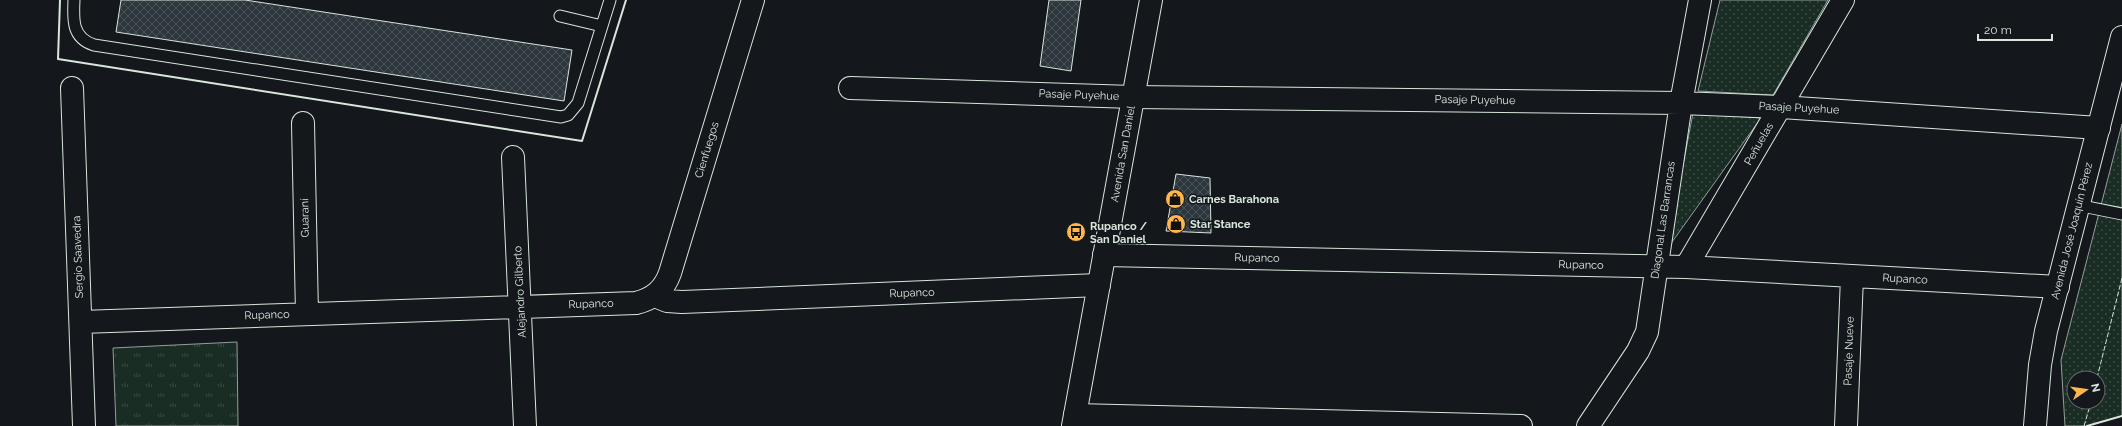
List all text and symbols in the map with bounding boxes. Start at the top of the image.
scale bar [1978,16,2052,42]
text: 20 m [1984,23,2012,37]
street label: Pasaje Puyehue [1038,87,1120,103]
street label: Pasaje Puyehue [1434,93,1516,107]
street label: Pasaje Puyehue [1758,99,1840,117]
street label: Avenida San Daniel [1108,105,1138,203]
street label: Cienfuegos [692,120,722,180]
street label: Peñuelas [1742,120,1776,168]
street label: Diagonal Las Barrancas [1648,160,1678,280]
street label: Avenida José Joaquín Pérez [2049,161,2095,301]
shop icon: Carnes Barahona [1164,188,1186,210]
place label: Carnes Barahona [1189,193,1279,206]
street label: Guaraní [298,198,312,238]
shop icon: Star Stance [1165,213,1187,235]
street label: Sergio Saavedra [70,215,86,299]
place label: Star Stance [1190,218,1251,231]
place label: Rupanco / San Daniel [1090,220,1147,246]
bus stop icon: Rupanco / San Daniel [1065,221,1087,243]
street label: Alejandro Gilberto [511,245,529,338]
street label: Rupanco [1234,251,1280,265]
street label: Rupanco [1558,258,1604,272]
street label: Rupanco [1882,271,1928,287]
street label: Rupanco [889,286,935,300]
street label: Rupanco [568,297,614,311]
street label: Rupanco [244,308,290,322]
street label: Pasaje Nueve [1841,316,1857,386]
north arrow [2066,370,2106,410]
text: N [2088,382,2103,393]

